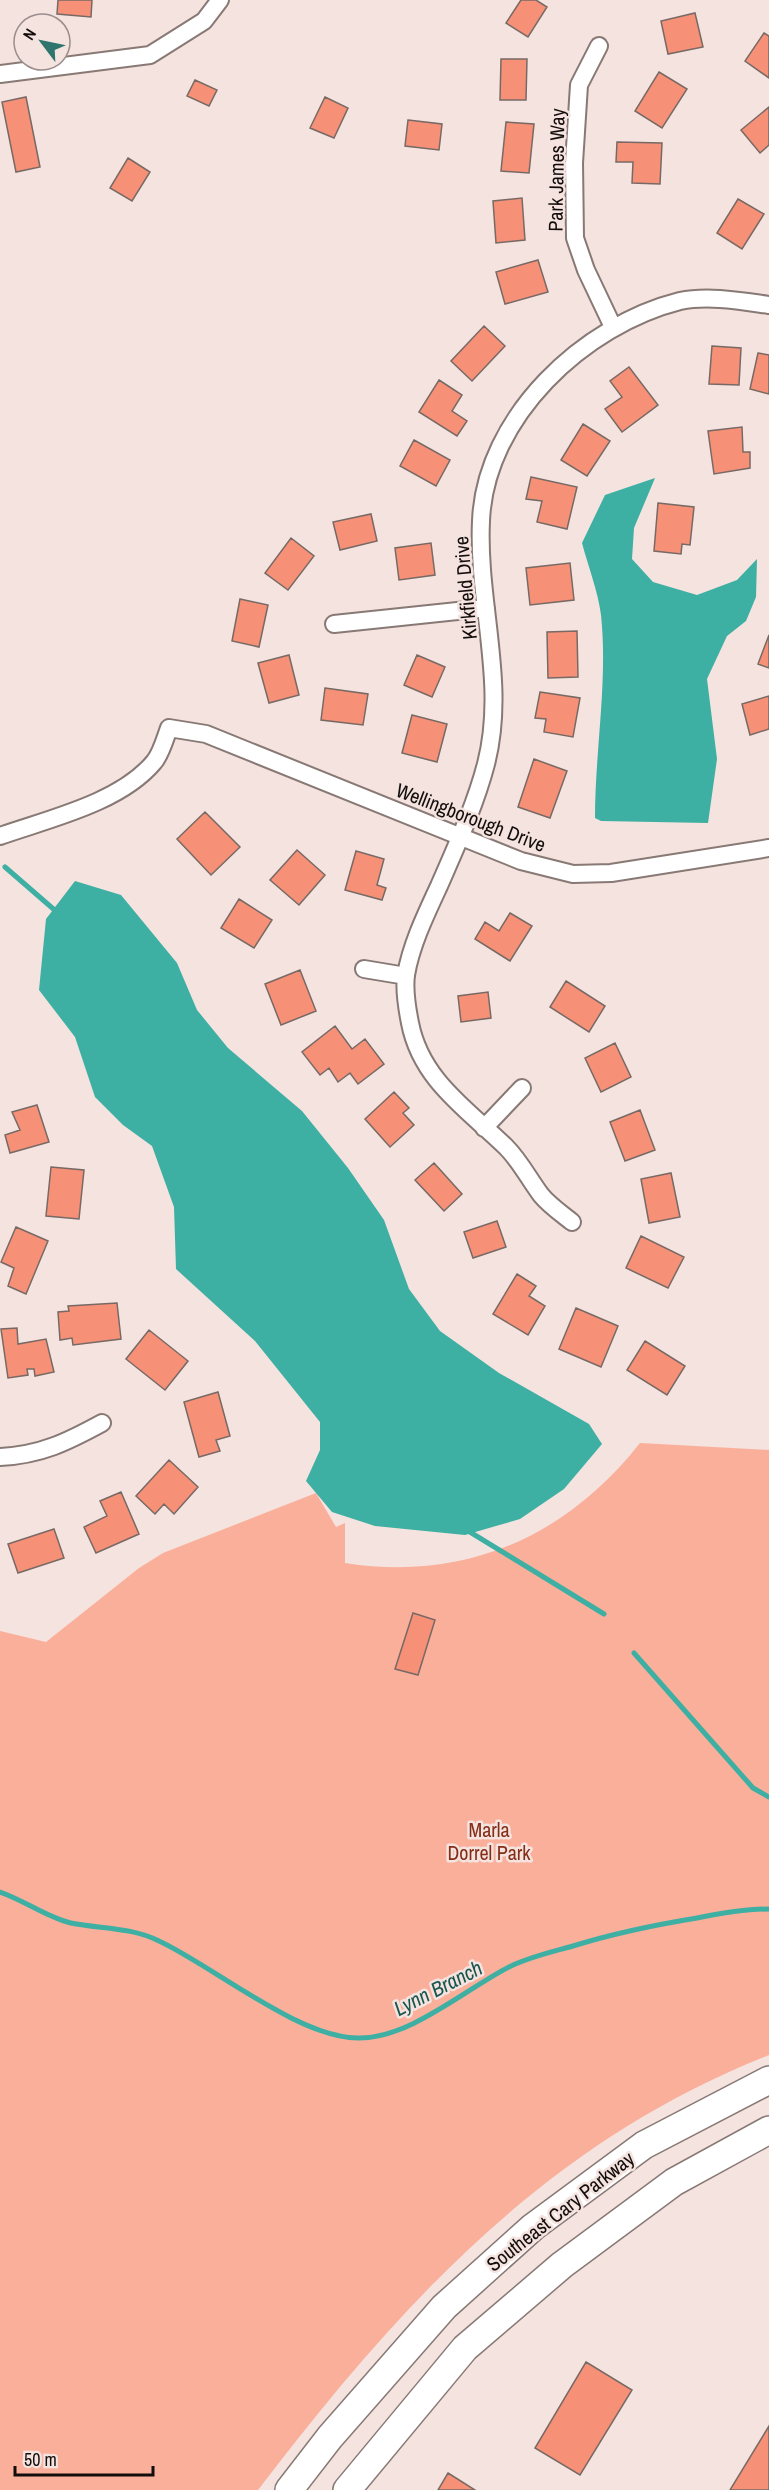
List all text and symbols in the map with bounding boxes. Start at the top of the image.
north arrow [12,12,72,72]
text: N [17,24,41,44]
street label: Park James Way [541,107,571,232]
street label: Kirkfield Drive [447,535,483,641]
street label: Wellingborough Drive [392,776,550,858]
park label: Marla Dorrel Park [448,1816,531,1866]
water label: Lynn Branch [389,1953,487,2023]
street label: Southeast Cary Parkway [481,2144,640,2277]
scale bar [15,2439,153,2477]
text: 50 m [24,2447,57,2472]

